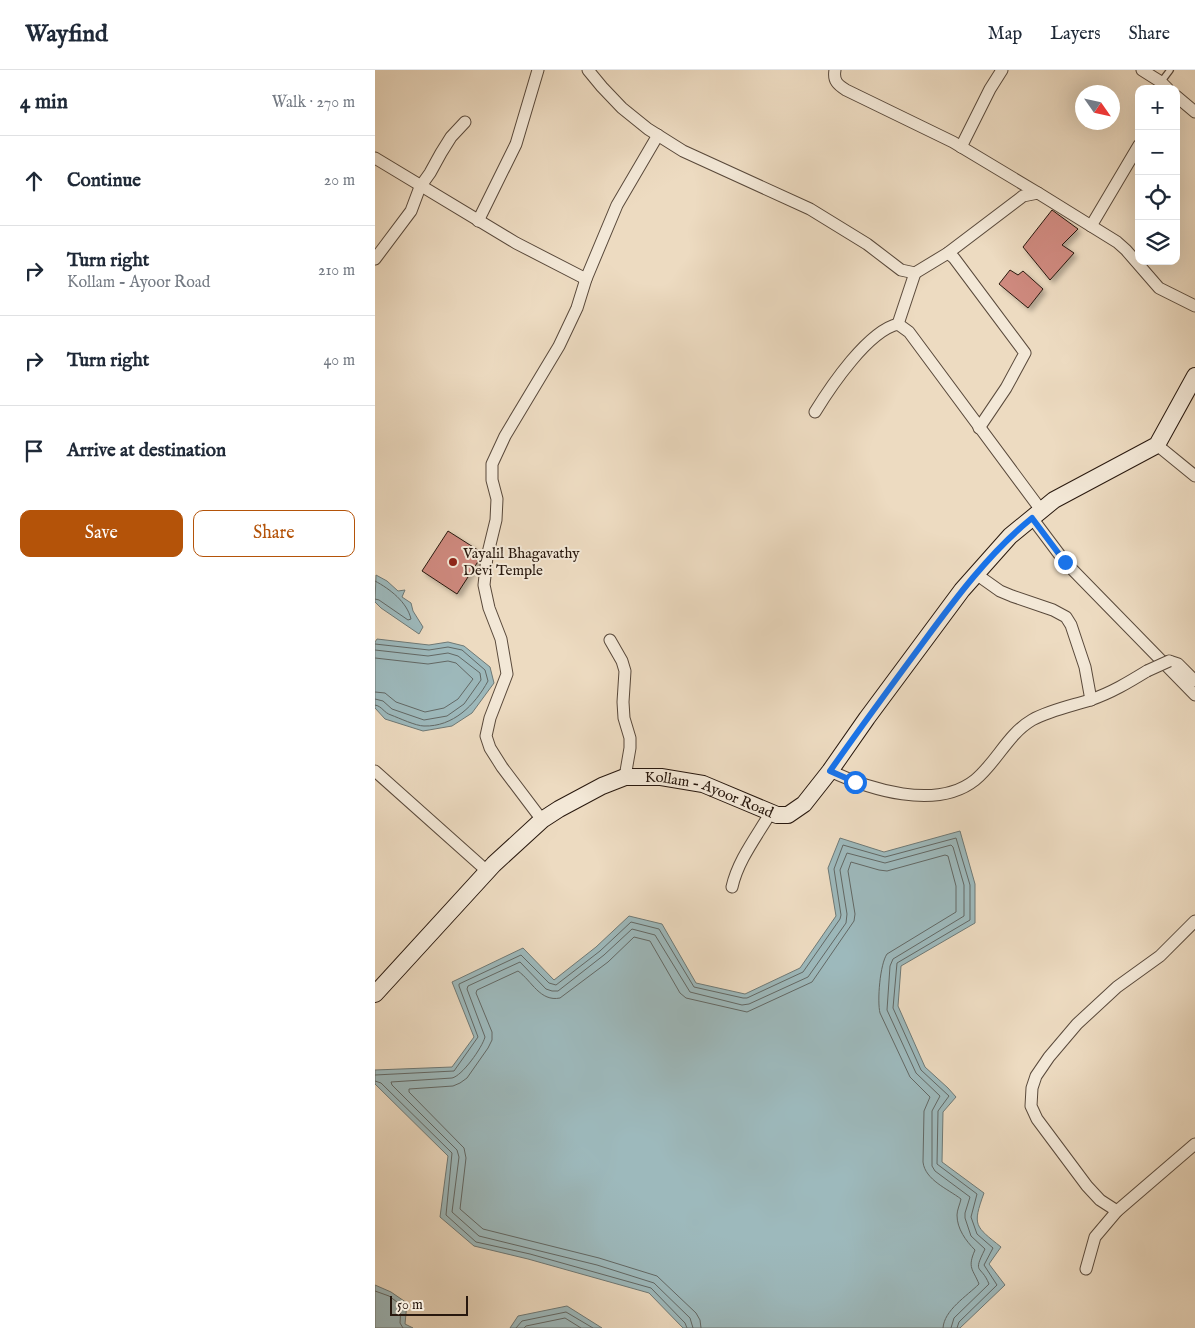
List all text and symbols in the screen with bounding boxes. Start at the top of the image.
text: Wayfind [25,19,108,50]
text: Map [988,23,1022,46]
text: Layers [1050,23,1101,46]
text: Share [1129,23,1170,46]
north arrow [1075,85,1120,130]
map controls [1135,85,1180,265]
button: + [1135,85,1180,130]
text: 4 min [20,89,68,116]
text: Walk · 270 m [272,93,355,113]
button: − [1135,130,1180,175]
icon: ahead [20,167,48,195]
text: Continue [67,169,141,193]
text: 20 m [324,171,355,191]
button: locate [1135,175,1180,220]
button: layers [1135,220,1180,265]
text: Turn right [67,249,149,273]
icon: right [20,257,48,285]
text: 210 m [318,261,355,281]
text: Kollam - Ayoor Road [67,273,210,293]
icon: right [20,347,48,375]
text: Turn right [67,349,149,373]
text: 40 m [323,351,355,371]
icon: arrive [20,437,48,465]
text: Arrive at destination [67,439,226,463]
button: Save [20,510,183,557]
button: Share [193,510,355,557]
place label: Vayalil Bhagavathy Devi Temple [462,544,580,580]
route end [1054,551,1077,574]
marker: Vayalil Bhagavathy Devi Temple [447,556,459,568]
street label: Kollam - Ayoor Road [645,768,777,822]
route start [844,771,867,794]
scale bar [390,1293,467,1316]
text: 50 m [397,1296,423,1314]

